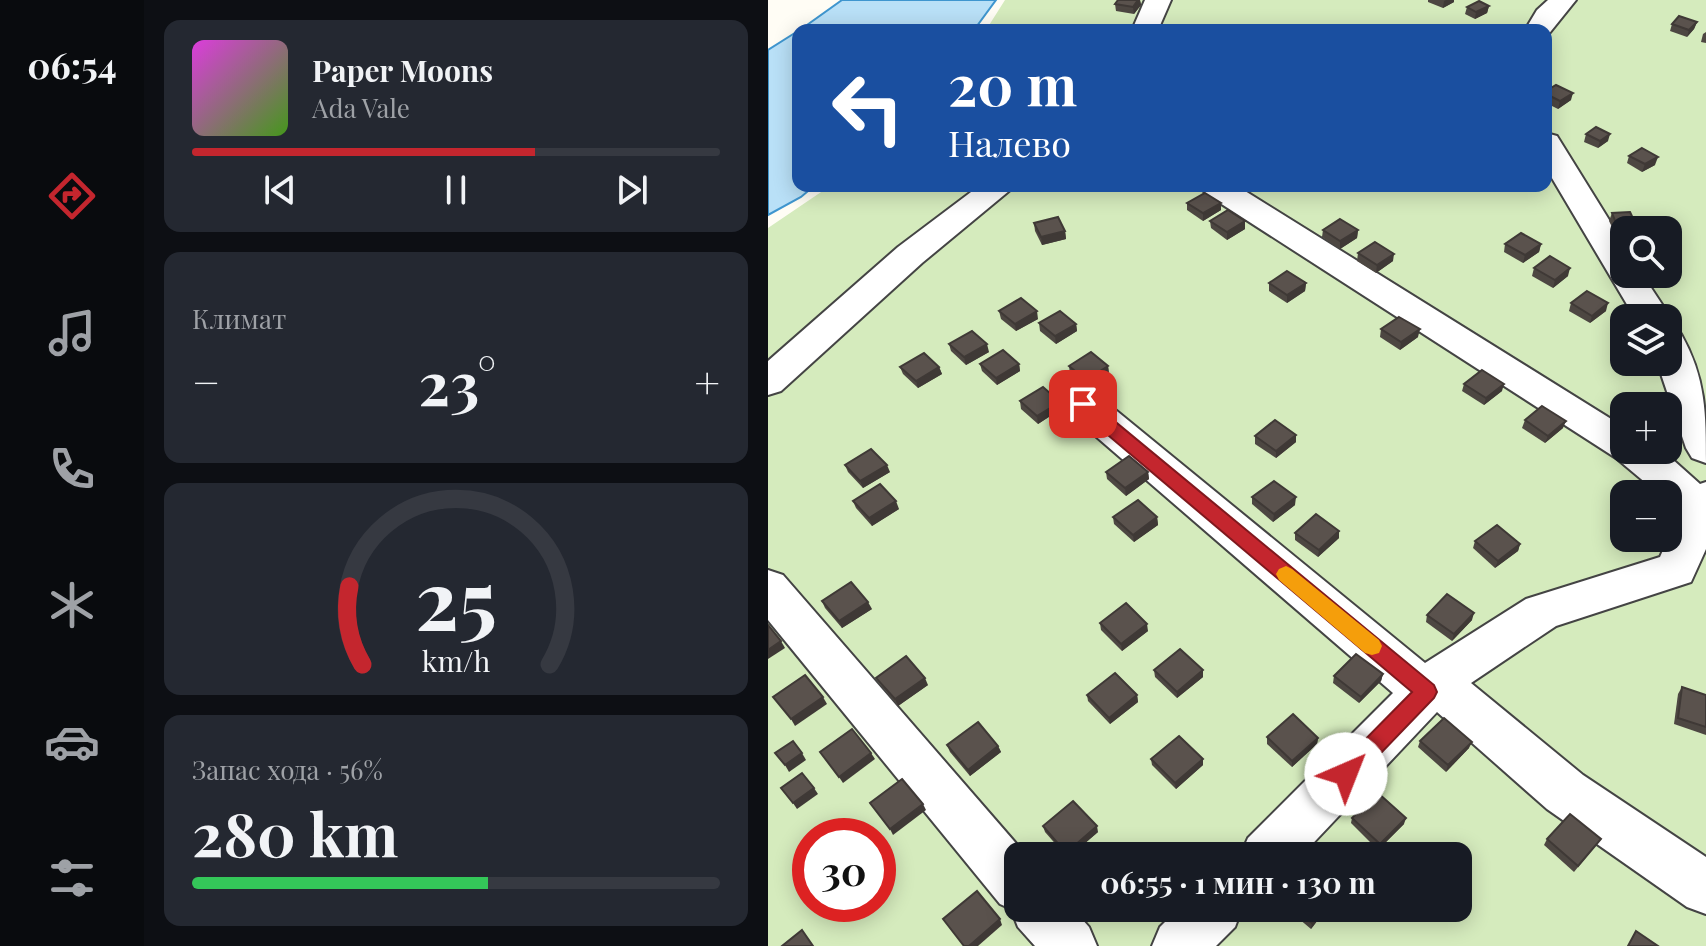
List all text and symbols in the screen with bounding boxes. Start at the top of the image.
text: 06:54 [27,40,117,88]
text: 20 m [948,46,1077,121]
text: Paper Moons [312,50,493,90]
icon: left [816,56,920,160]
text: Ada Vale [312,90,410,125]
text: Налево [948,118,1071,166]
icon: directions [44,168,100,224]
icon: previous [258,168,302,212]
icon: pause [434,168,478,212]
icon: next [610,168,654,212]
map controls [1610,216,1682,552]
button: search [1610,216,1682,288]
text: Климат [192,301,286,336]
button: layers [1610,304,1682,376]
icon: music [44,305,100,361]
text: 23° [419,341,496,421]
text: − [192,351,220,410]
text: + [694,351,720,410]
pin [1049,370,1117,438]
icon: arrive [1061,382,1105,426]
button: + [1610,392,1682,464]
icon: phone [44,441,100,497]
button: − [1610,480,1682,552]
text: 25 [415,540,497,651]
icon: climate [44,577,100,633]
text: km/h [422,641,490,679]
icon: car [44,714,100,770]
position arrow [1304,732,1388,816]
text: Запас хода · 56% [192,752,383,787]
text: 280 km [192,792,398,872]
speed limit sign: 30 [792,818,896,922]
icon: filters [44,850,100,906]
text: 06:55 · 1 мин · 130 m [1100,862,1376,902]

